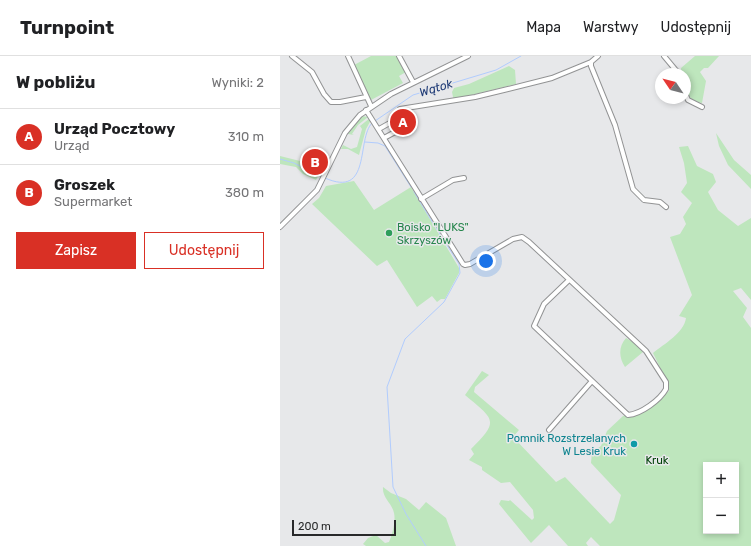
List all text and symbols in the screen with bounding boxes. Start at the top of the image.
text: Turnpoint [20,16,114,39]
text: Mapa [526,19,561,36]
text: Warstwy [583,19,639,36]
text: Udostępnij [661,19,731,36]
north arrow [655,68,691,104]
text: W pobliżu [16,72,95,92]
text: Wyniki: 2 [211,75,264,90]
water label: Wątok [418,76,455,100]
pin: A [390,107,416,137]
text: Urząd Pocztowy [54,120,175,138]
text: A [24,129,34,144]
text: 310 m [228,129,264,144]
text: Urząd [54,138,90,153]
pin: B [302,147,328,177]
text: Groszek [54,176,115,194]
text: B [24,185,34,200]
text: 380 m [225,185,264,200]
text: Supermarket [54,194,132,209]
place label: Boisko "LUKS" Skrzyszów [397,221,469,247]
marker: Boisko "LUKS" Skrzyszów [384,228,394,238]
button: Zapisz [16,232,136,269]
button: Udostępnij [144,232,264,269]
your location [476,251,496,271]
place label: Pomnik Rozstrzelanych W Lesie Kruk [507,432,626,458]
marker: Pomnik Rozstrzelanych W Lesie Kruk [629,439,639,449]
park label: Kruk [645,454,669,467]
map controls [703,462,739,534]
button: + [703,462,739,498]
button: − [703,498,739,534]
scale bar [292,518,396,537]
text: 200 m [298,520,331,533]

